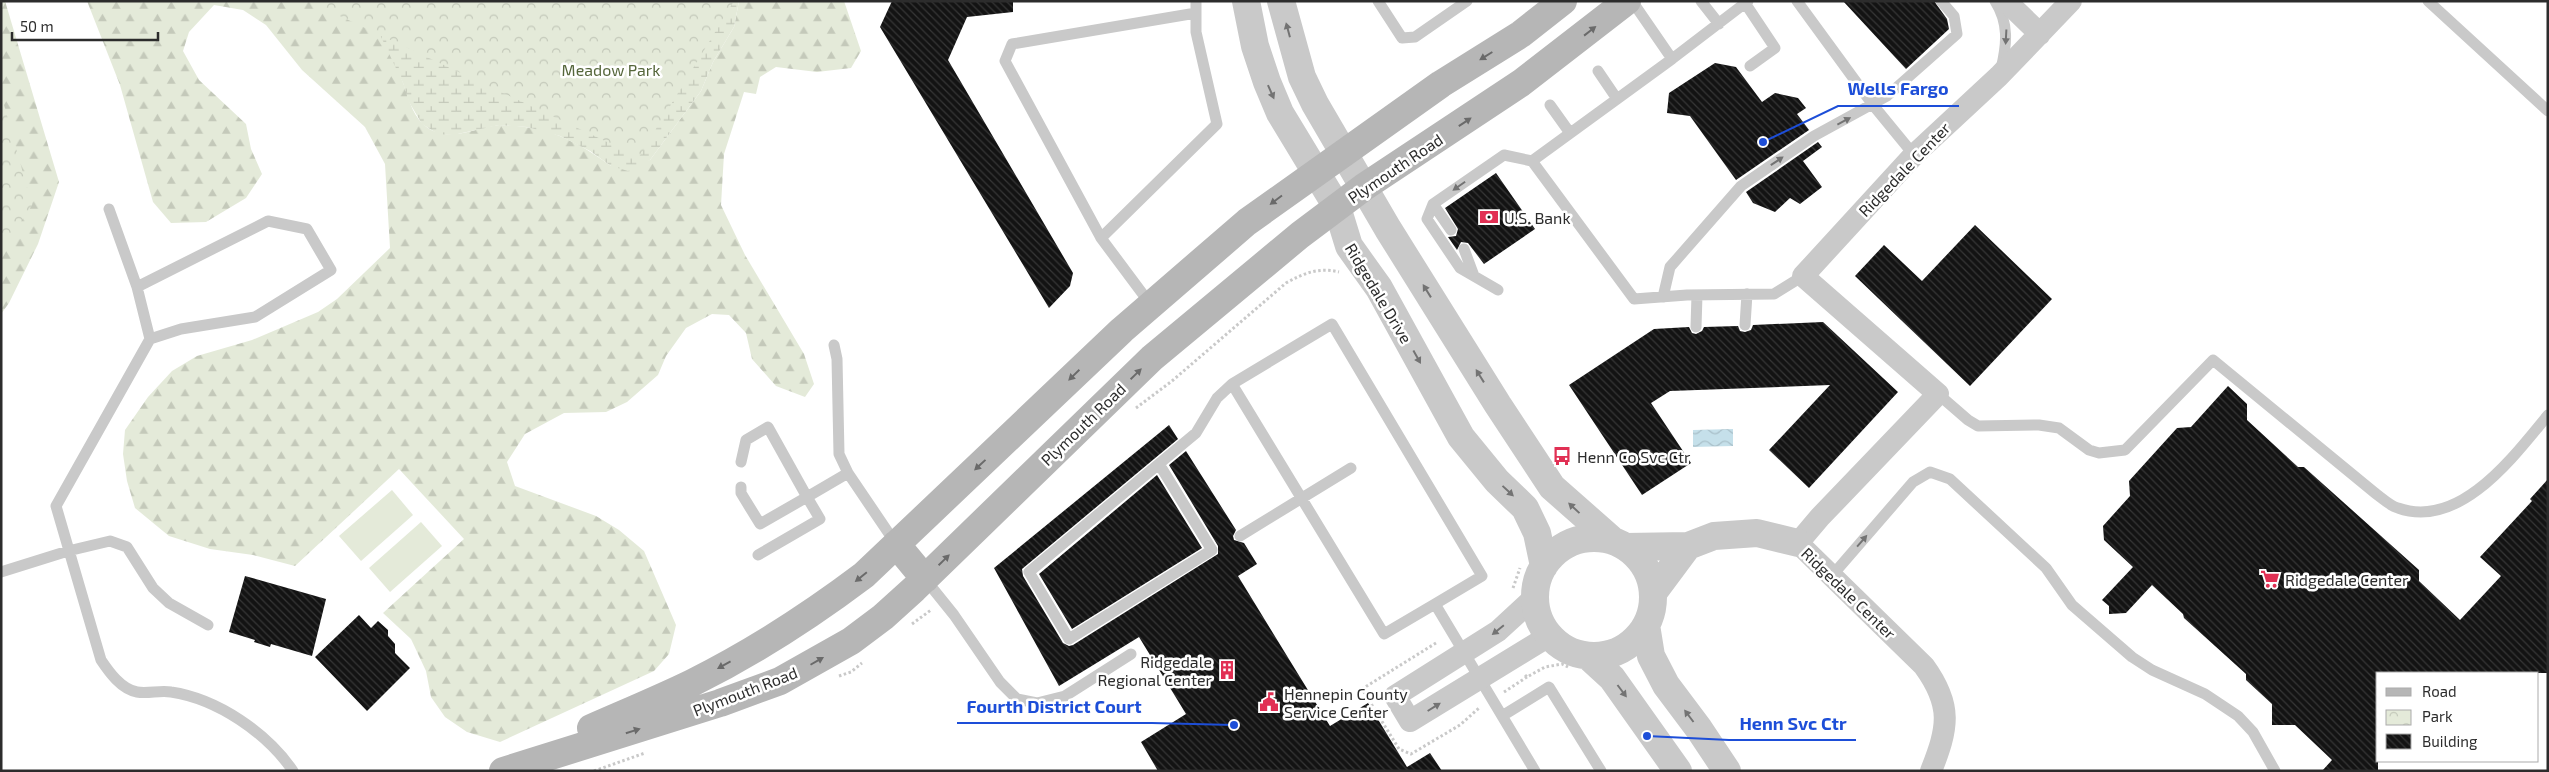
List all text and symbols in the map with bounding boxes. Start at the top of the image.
scale bar [12,10,159,42]
text: 50 m [20,17,54,35]
one-way arrow [1283,22,1291,37]
one-way arrow [1583,26,1596,37]
one-way arrow [2002,30,2010,46]
one-way arrow [1479,52,1492,61]
park label: Meadow Park [562,60,660,79]
callout: Wells Fargo [1838,73,1959,106]
text: Wells Fargo [1847,77,1949,99]
one-way arrow [1268,85,1276,99]
one-way arrow [1458,117,1471,127]
one-way arrow [1837,117,1851,125]
street label: Ridgedale Center [1854,118,1954,220]
street label: Plymouth Road [1344,129,1446,207]
one-way arrow [1771,156,1784,166]
one-way arrow [1452,181,1466,191]
one-way arrow [1270,195,1283,206]
bank icon: U.S. Bank [1478,206,1500,228]
place label: U.S. Bank [1504,208,1571,227]
street label: Ridgedale Drive [1342,240,1416,346]
one-way arrow [1422,285,1431,298]
one-way arrow [1413,350,1422,364]
one-way arrow [1129,368,1141,380]
one-way arrow [1068,369,1080,381]
one-way arrow [1475,370,1484,383]
street label: Plymouth Road [1037,379,1129,469]
bus stop icon: Henn Co Svc Ctr [1551,445,1573,467]
place label: Henn Co Svc Ctr [1577,447,1691,466]
one-way arrow [975,459,987,471]
one-way arrow [1501,485,1513,497]
one-way arrow [1568,502,1580,514]
one-way arrow [1857,534,1868,547]
street label: Ridgedale Center [1798,543,1900,643]
one-way arrow [938,554,950,566]
supermarket icon: Ridgedale Center [2259,568,2281,590]
place label: Ridgedale Center [2285,570,2409,589]
one-way arrow [854,572,867,583]
one-way arrow [1492,624,1505,635]
place label: Ridgedale Regional Center [1098,652,1213,689]
one-way arrow [810,657,825,665]
building icon: Ridgedale Regional Center [1216,659,1238,681]
one-way arrow [717,661,732,669]
street label: Plymouth Road [690,662,800,720]
legend [2376,672,2539,762]
text: Road [2422,682,2457,700]
place label: Hennepin County Service Center [1284,684,1408,721]
one-way arrow [1617,684,1627,698]
callout: Fourth District Court [957,690,1152,723]
public building icon: Hennepin County Service Center [1258,691,1280,713]
text: Fourth District Court [966,695,1142,717]
one-way arrow [1427,702,1440,711]
callout: Henn Svc Ctr [1729,707,1856,740]
text: Park [2422,707,2453,725]
one-way arrow [1684,710,1695,723]
text: Henn Svc Ctr [1739,712,1847,734]
one-way arrow [626,726,641,734]
text: Building [2422,732,2478,750]

